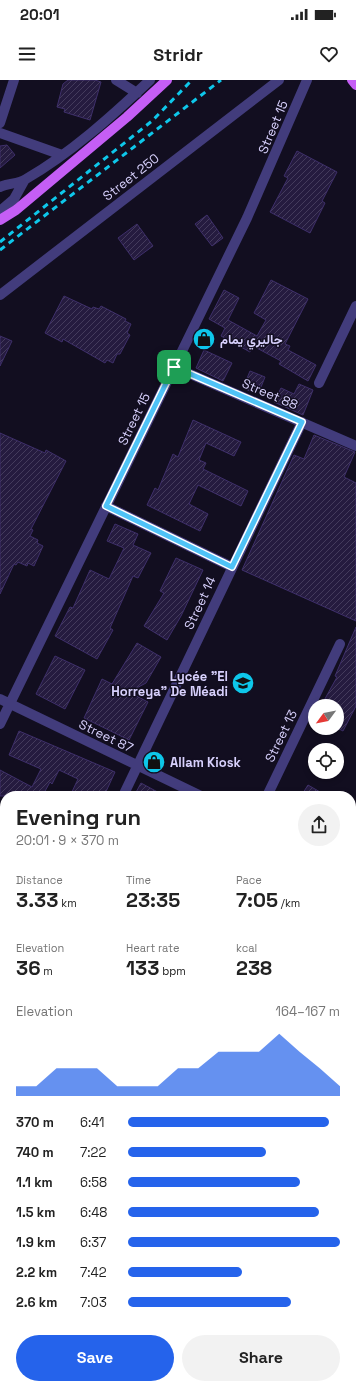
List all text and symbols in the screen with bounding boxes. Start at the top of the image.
text: 20:01 [20,5,60,24]
icon: menu [16,43,38,65]
text: Stridr [153,43,203,66]
icon: heart [318,43,340,65]
street label: Street 15 [254,98,292,156]
street label: Street 250 [99,150,163,204]
shop icon: جاليري يمام [191,326,217,352]
place label: جاليري يمام [220,331,283,350]
pin [157,350,191,384]
icon: arrive [163,356,185,378]
street label: Street 88 [239,375,301,413]
street label: Street 15 [114,390,154,448]
street label: Street 14 [180,574,220,632]
place label: Lycée "El Horreya" De Méadi [111,668,228,700]
school or university icon: Lycée "El Horreya" De Méadi [230,670,256,696]
north arrow [308,699,344,735]
map controls [308,699,344,779]
street label: Street 13 [261,707,301,765]
street label: Street 87 [76,716,136,756]
button: locate [308,743,344,779]
shop icon: Allam Kiosk [141,749,167,775]
place label: Allam Kiosk [170,754,241,771]
text: Evening run [16,803,141,831]
button: share [298,804,340,846]
text: 20:01 · 9 × 370 m [16,832,119,849]
text: Distance [16,873,63,887]
text: Time [126,873,151,887]
text: Pace [236,873,262,887]
text: 3.33 [16,887,58,913]
text: 23:35 [126,887,180,913]
text: 7:05 [236,887,278,913]
text: km [58,896,77,910]
text: /km [278,896,300,910]
text: Elevation [16,941,64,955]
text: Heart rate [126,941,179,955]
text: kcal [236,941,257,955]
text: 36 [16,955,41,981]
text: 133 [126,955,159,981]
text: 238 [236,955,272,981]
text: m [41,964,53,978]
text: bpm [159,964,186,978]
text: Elevation [16,1003,73,1020]
text: 164–167 m [276,1003,340,1020]
text: 370 m [16,1114,54,1131]
text: 6:41 [80,1114,105,1131]
text: 740 m [16,1144,54,1161]
text: 7:22 [80,1144,106,1161]
text: 1.1 km [16,1174,53,1191]
text: 6:58 [80,1174,107,1191]
text: 1.5 km [16,1204,55,1221]
text: 6:48 [80,1204,107,1221]
text: 1.9 km [16,1234,56,1251]
text: 6:37 [80,1234,106,1251]
text: 2.2 km [16,1264,57,1281]
text: 7:42 [80,1264,107,1281]
text: 2.6 km [16,1294,57,1311]
text: 7:03 [80,1294,107,1311]
button: Save [16,1335,174,1381]
button: Share [182,1335,340,1381]

